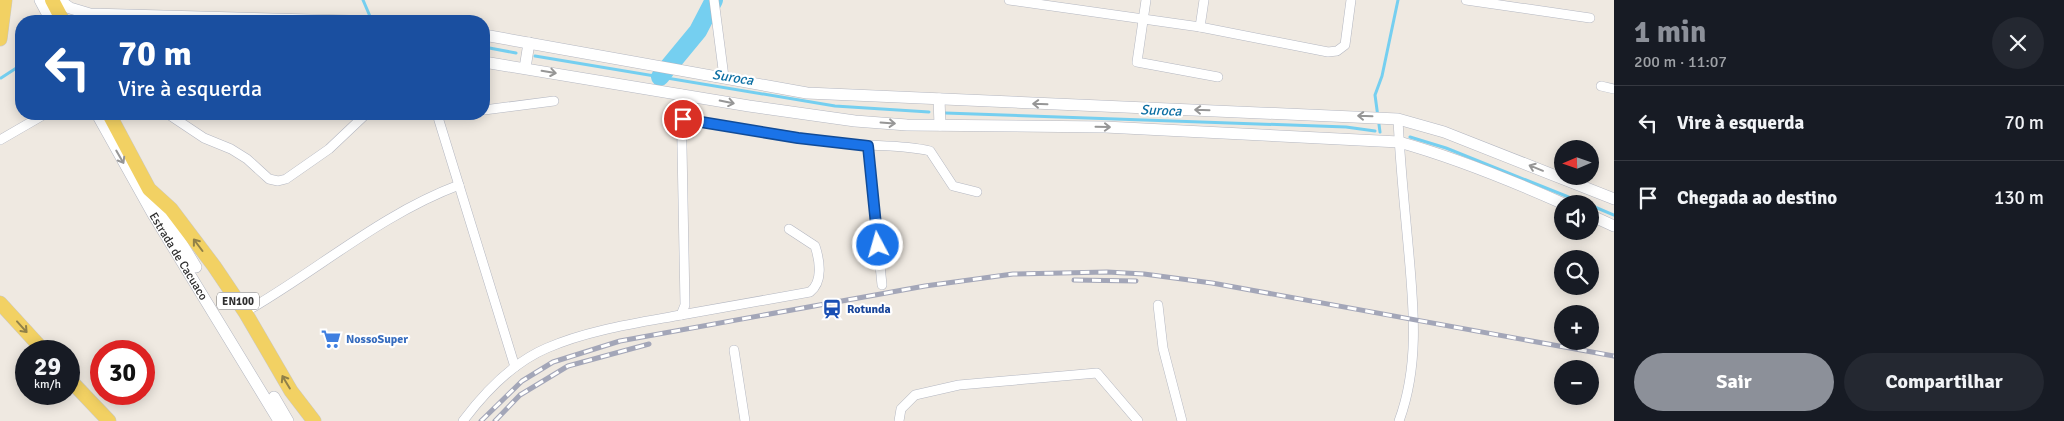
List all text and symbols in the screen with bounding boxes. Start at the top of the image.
text: 1 min [1634,14,1706,51]
button: close [1992,17,2044,69]
text: 70 m [118,32,192,75]
icon: left [35,35,100,100]
text: 200 m · 11:07 [1634,52,1727,72]
water label: Suroca [711,66,756,89]
one-way arrow [541,68,557,78]
text: Vire à esquerda [118,75,262,102]
pin [662,98,704,140]
one-way arrow [718,98,734,108]
one-way arrow [1032,99,1048,109]
water label: Suroca [1140,101,1183,120]
icon: arrive [669,105,697,133]
one-way arrow [1195,105,1211,114]
icon: left [1634,109,1662,137]
one-way arrow [1357,111,1373,120]
text: Vire à esquerda [1677,111,1804,135]
text: 70 m [2004,111,2044,135]
one-way arrow [879,119,895,128]
one-way arrow [1094,123,1110,132]
north arrow [1554,140,1599,185]
map controls [1554,140,1599,405]
one-way arrow [115,149,125,164]
one-way arrow [1529,163,1544,172]
icon: arrive [1634,184,1662,212]
text: Chegada ao destino [1677,186,1837,210]
text: 130 m [1994,186,2044,210]
button: sound [1554,195,1599,240]
street label: Estrada de Cacuaco [146,210,211,303]
position arrow [851,218,903,270]
one-way arrow [193,238,203,252]
button: search [1554,250,1599,295]
road number: EN100 [217,292,259,310]
station icon: Rotunda [821,298,843,320]
place label: Rotunda [847,302,891,317]
button: + [1554,305,1599,350]
one-way arrow [16,320,28,333]
supermarket icon: NossoSuper [320,328,342,350]
place label: NossoSuper [346,332,408,347]
speed limit sign: 30 [90,340,155,405]
text: 29 [34,351,61,382]
button: Sair [1634,353,1834,411]
button: Compartilhar [1844,353,2044,411]
button: − [1554,360,1599,405]
one-way arrow [280,375,290,389]
text: km/h [34,377,61,392]

